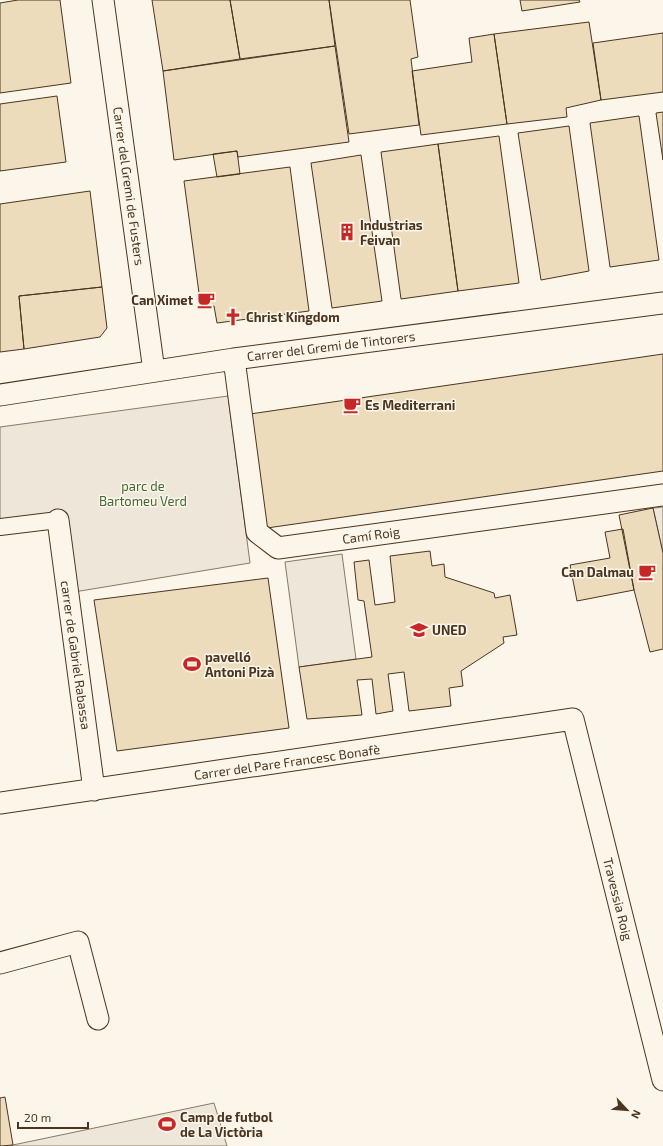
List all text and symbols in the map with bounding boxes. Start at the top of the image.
street label: Carrer del Gremi de Fusters [110,106,148,266]
place label: Industrias Feivan [360,217,423,248]
building icon: Industrias Feivan [337,222,357,242]
cafe icon: Can Ximet [196,290,216,310]
place label: Can Ximet [131,292,194,308]
church icon: Christ Kingdom [223,307,243,327]
place label: Christ Kingdom [246,309,340,325]
street label: Carrer del Gremi de Tintorers [246,328,416,364]
cafe icon: Es Mediterrani [342,395,362,415]
place label: Es Mediterrani [365,397,455,413]
park label: parc de Bartomeu Verd [99,478,187,509]
street label: Camí Roig [341,523,401,547]
cafe icon: Can Dalmau [637,562,657,582]
place label: Can Dalmau [561,564,634,580]
street label: carrer de Gabriel Rabassa [58,579,94,731]
school or university icon: UNED [409,620,429,640]
place label: UNED [432,622,467,638]
place label: pavelló Antoni Pizà [205,649,274,680]
sports icon: pavelló Antoni Pizà [182,654,202,674]
street label: Carrer del Pare Francesc Bonafè [193,741,381,783]
street label: Travessia Roig [600,856,636,942]
north arrow [607,1090,647,1130]
scale bar [18,1104,88,1130]
text: N [629,1108,644,1121]
place label: Camp de futbol de La Victòria [180,1109,274,1140]
text: 20 m [24,1110,51,1124]
sports icon: Camp de futbol de La Victòria [157,1114,177,1134]

